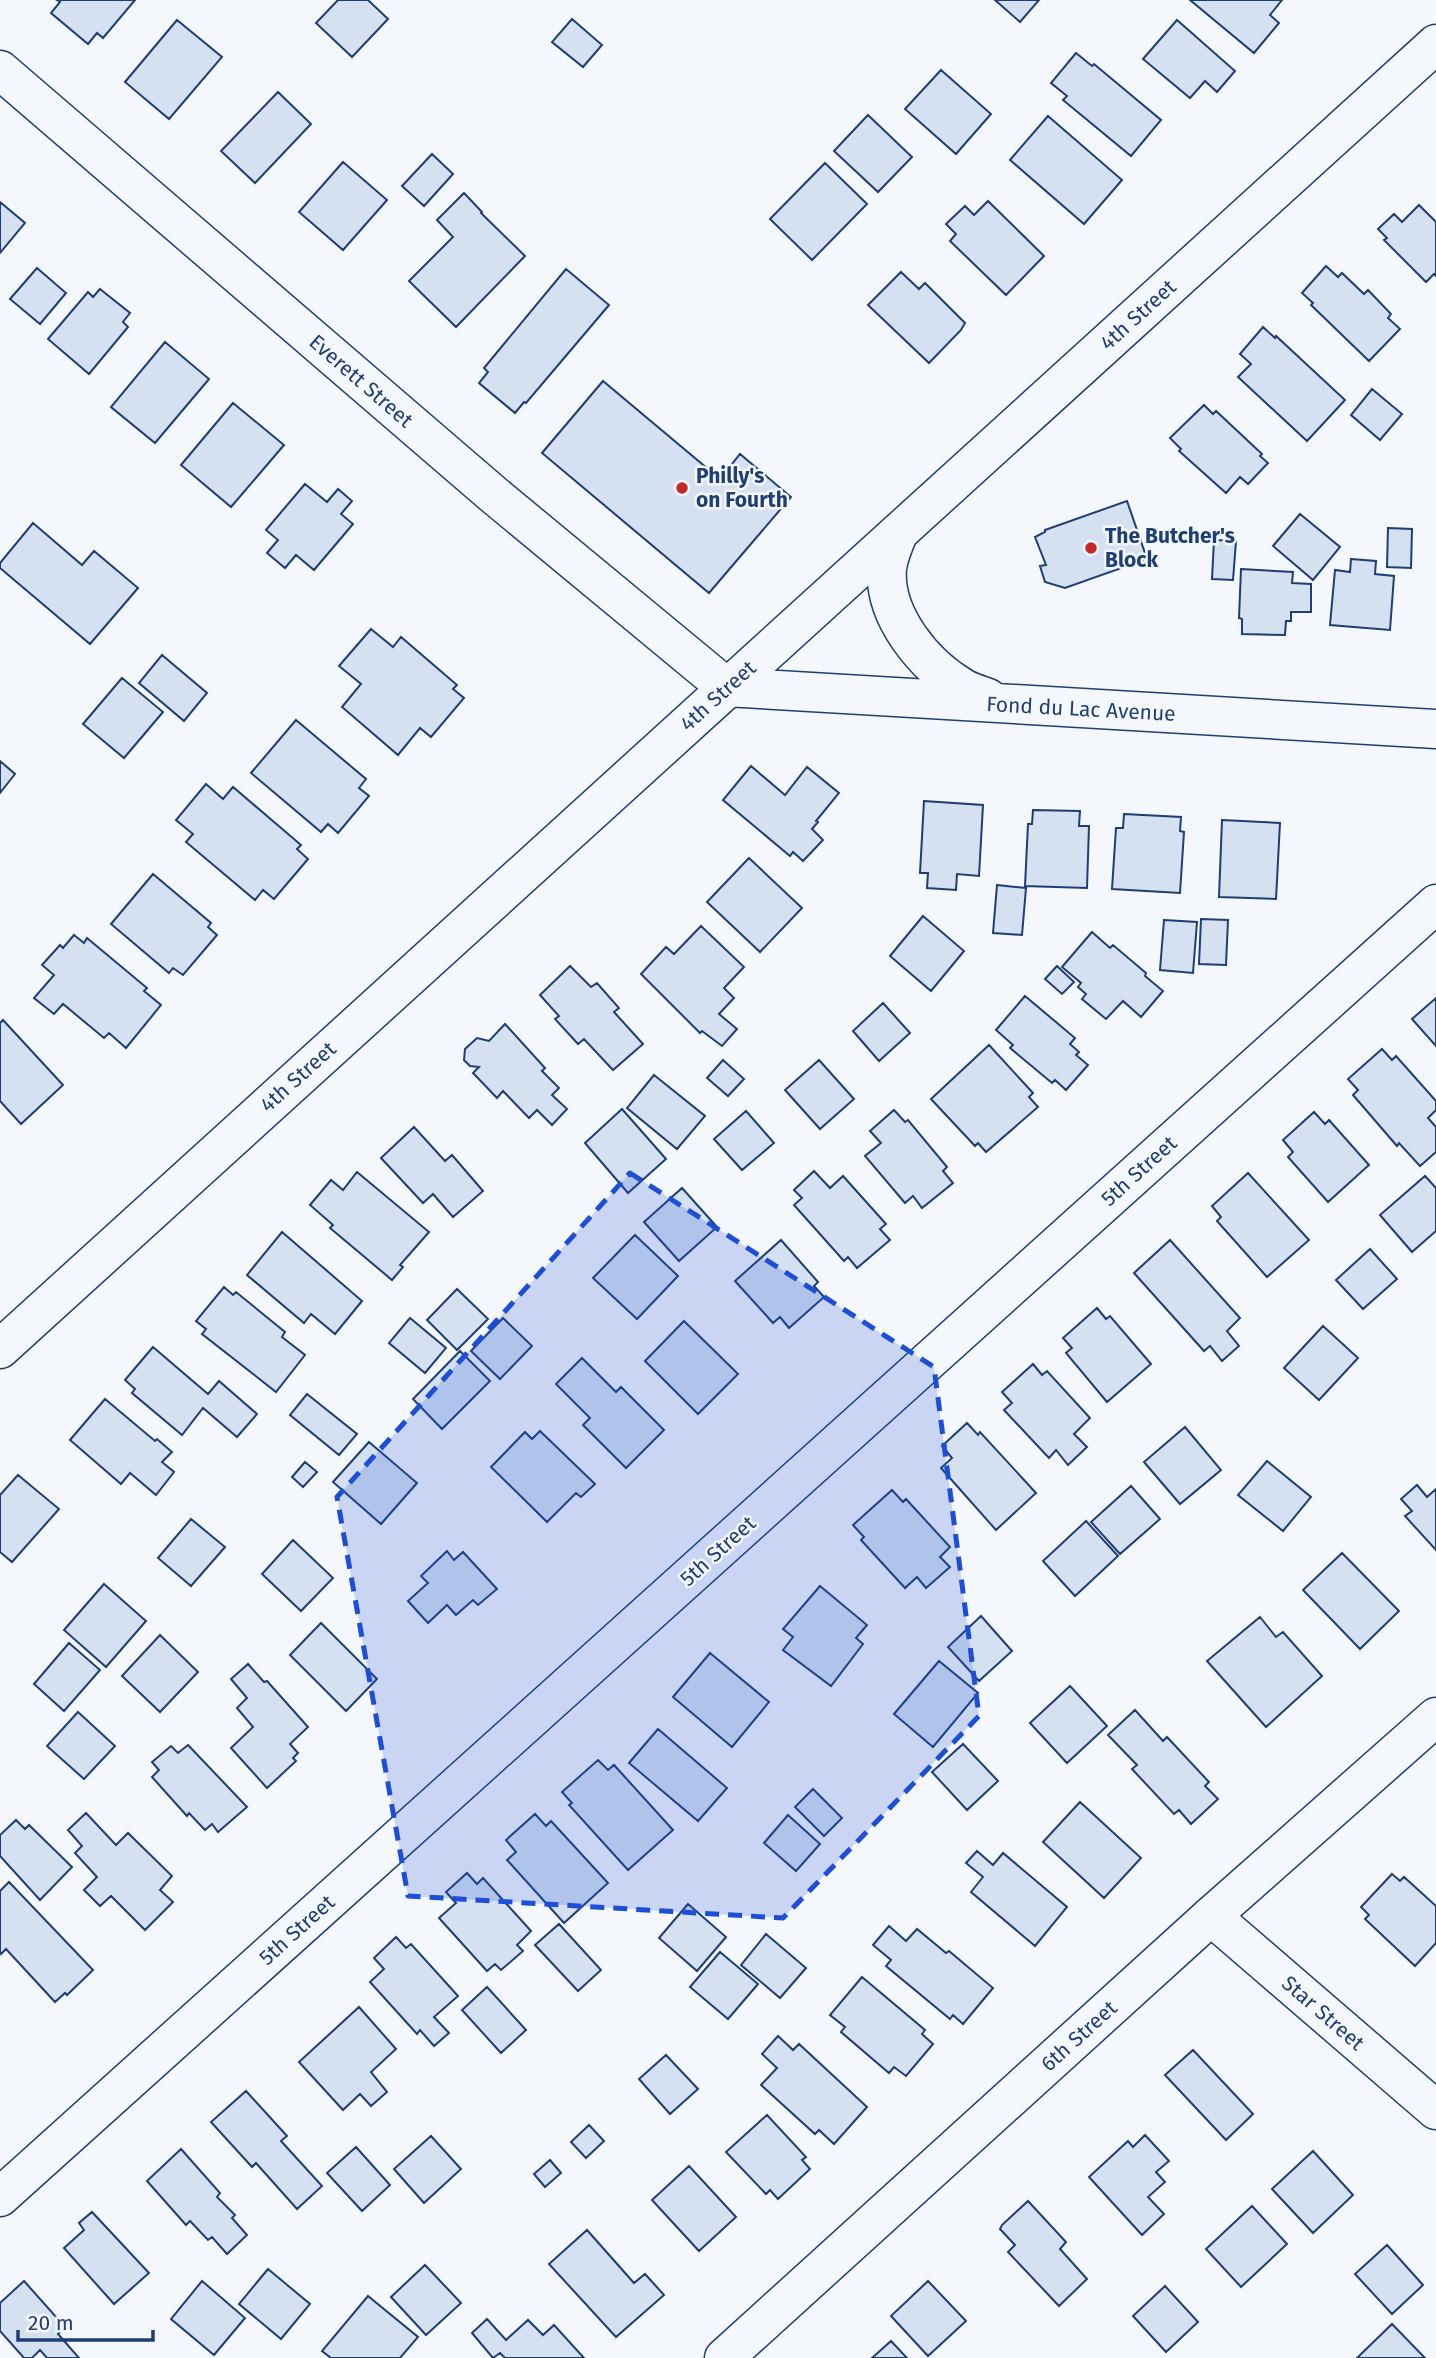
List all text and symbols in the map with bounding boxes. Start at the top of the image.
street label: 4th Street [1095,274,1182,356]
street label: Everett Street [304,329,419,433]
place label: Philly's on Fourth [696,463,788,513]
marker: Philly's on Fourth [674,480,690,496]
place label: The Butcher's Block [1105,523,1235,573]
marker: The Butcher's Block [1083,540,1099,556]
street label: 4th Street [675,655,762,737]
street label: Fond du Lac Avenue [986,691,1176,727]
street label: 4th Street [255,1036,342,1118]
street label: 5th Street [1096,1130,1182,1212]
street label: 5th Street [675,1510,761,1592]
street label: 5th Street [254,1889,340,1971]
street label: Star Street [1276,1970,1370,2056]
street label: 6th Street [1036,1995,1123,2077]
scale bar [18,2298,152,2342]
text: 20 m [28,2310,74,2336]

